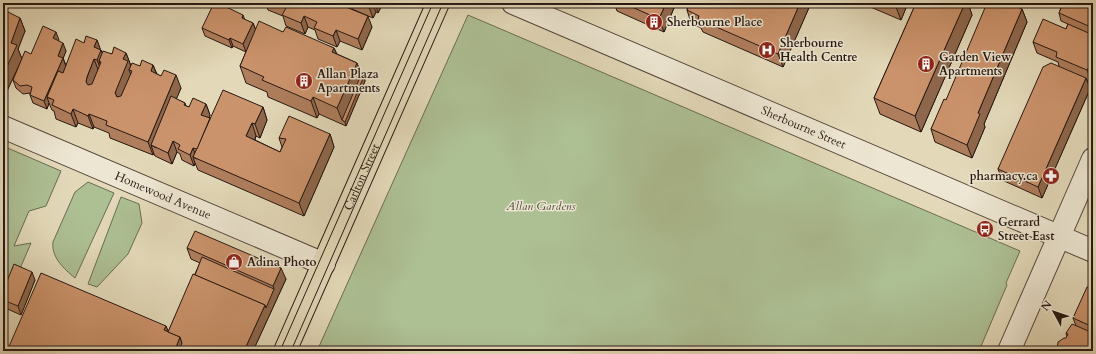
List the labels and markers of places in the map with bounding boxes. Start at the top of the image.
building icon: Sherbourne Place [644,12,664,32]
place label: Sherbourne Place [667,14,763,30]
place label: Sherbourne Health Centre [780,35,858,65]
hospital icon: Sherbourne Health Centre [757,40,777,60]
place label: Garden View Apartments [939,49,1011,79]
building icon: Garden View Apartments [916,54,936,74]
place label: Allan Plaza Apartments [317,66,380,96]
building icon: Allan Plaza Apartments [294,71,314,91]
pharmacy icon: pharmacy.ca [1041,166,1061,186]
place label: pharmacy.ca [970,168,1038,184]
place label: Gerrard Street East [998,214,1055,244]
bus stop icon: Gerrard Street East [975,219,995,239]
shop icon: Adina Photo [224,252,244,272]
place label: Adina Photo [247,254,317,270]

